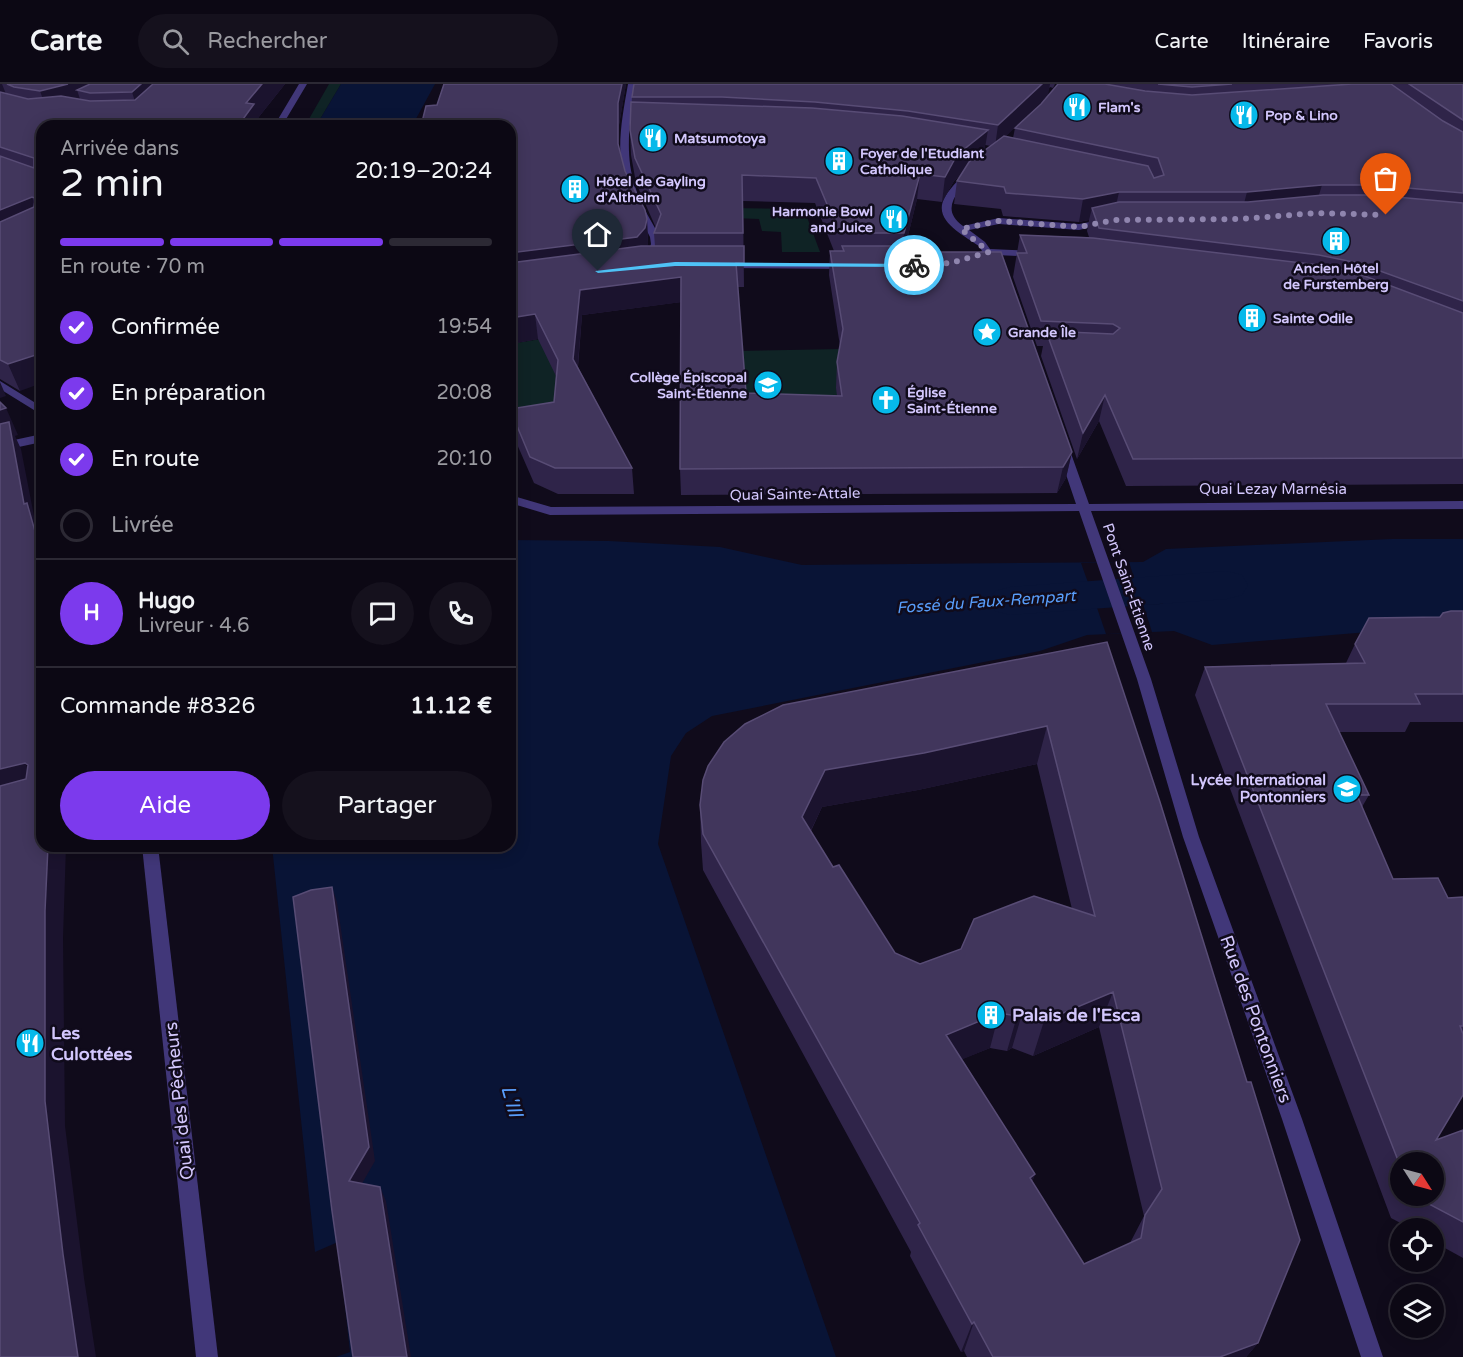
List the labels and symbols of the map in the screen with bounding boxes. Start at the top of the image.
restaurant icon: Flam's [1061,91,1093,123]
place label: Flam's [1098,99,1141,116]
restaurant icon: Pop & Lino [1228,99,1260,131]
place label: Pop & Lino [1265,107,1338,124]
restaurant icon: Matsumotoya [637,122,669,154]
place label: Matsumotoya [674,130,766,147]
building icon: Foyer de l'Etudiant Catholique [823,145,855,177]
place label: Foyer de l'Etudiant Catholique [860,145,985,178]
pin [1360,153,1411,215]
building icon: Hôtel de Gayling d'Altheim [559,173,591,205]
place label: Hôtel de Gayling d'Altheim [596,173,706,206]
place label: Harmonie Bowl and Juice [772,203,873,236]
restaurant icon: Harmonie Bowl and Juice [878,203,910,235]
pin [572,209,623,271]
building icon: Ancien Hôtel de Furstemberg [1320,225,1352,257]
courier [884,235,944,295]
place label: Ancien Hôtel de Furstemberg [1283,260,1389,293]
building icon: Sainte Odile [1236,302,1268,334]
place label: Sainte Odile [1273,310,1353,327]
place icon: Grande Île [971,316,1003,348]
place label: Grande Île [1008,324,1076,341]
place label: Collège Épiscopal Saint-Étienne [630,369,747,402]
school or university icon: Collège Épiscopal Saint-Étienne [752,369,784,401]
church icon: Église Saint-Étienne [870,384,902,416]
place label: Église Saint-Étienne [907,384,997,417]
street label: Quai Lezay Marnésia [1199,480,1347,498]
street label: Quai Sainte-Attale [730,484,860,504]
street label: Pont Saint-Étienne [1099,521,1159,653]
water label: Fossé du Faux-Rempart [896,586,1078,618]
place label: Lycée International Pontonniers [1190,771,1326,806]
school or university icon: Lycée International Pontonniers [1331,773,1363,805]
street label: Rue des Pontonniers [1215,932,1297,1106]
building icon: Palais de l'Esca [975,999,1007,1031]
place label: Palais de l'Esca [1012,1004,1141,1026]
street label: Quai des Pêcheurs [160,1021,198,1181]
place label: Les Culottées [51,1022,133,1065]
restaurant icon: Les Culottées [14,1027,46,1059]
water label: L'Ill [495,1083,527,1121]
north arrow [1390,1152,1444,1206]

